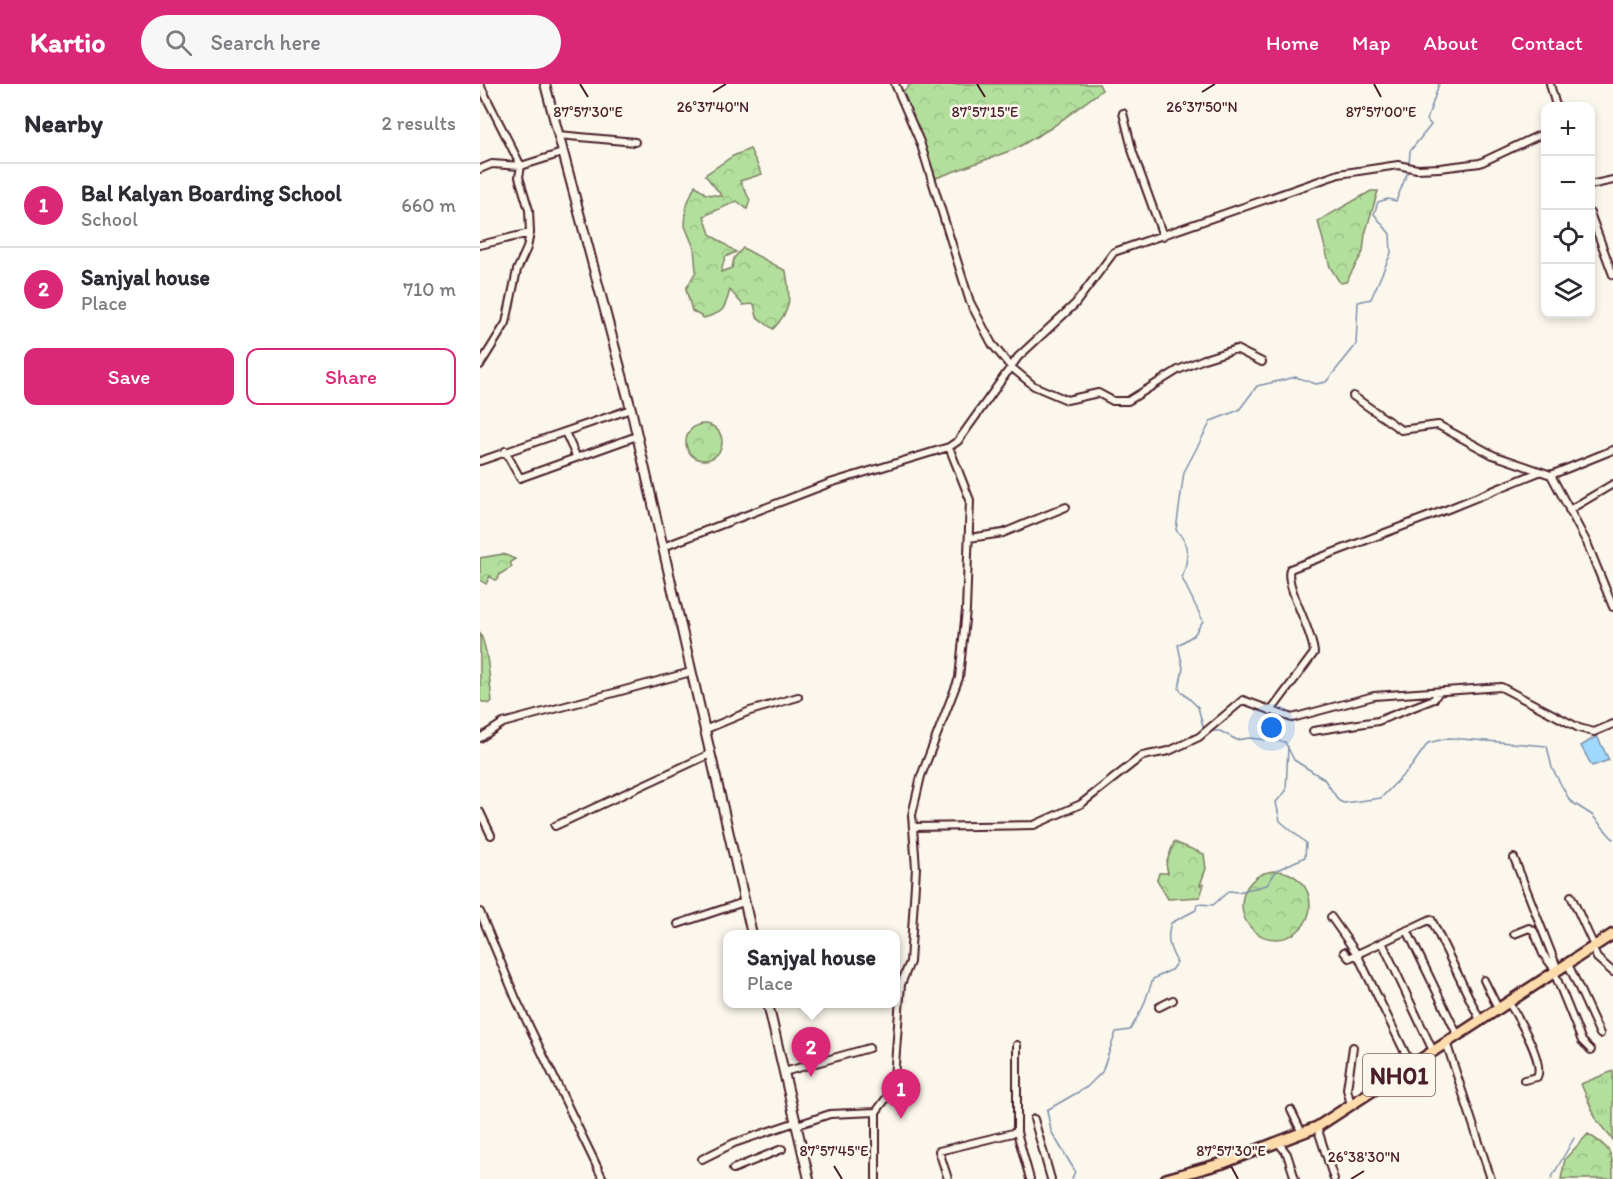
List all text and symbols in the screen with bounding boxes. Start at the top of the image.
search box [141,15,561,69]
text: Kartio [30,25,105,59]
icon: search [162,26,195,59]
text: Search here [210,29,321,56]
text: Home [1266,30,1319,55]
text: Map [1352,30,1391,55]
text: About [1424,30,1478,55]
text: Contact [1511,30,1583,55]
text: 26°37'40"N [677,98,749,116]
text: 26°37'50"N [1166,98,1238,116]
map controls [1541,102,1595,318]
button: + [1541,102,1595,156]
text: 87°57'30"E [553,103,623,121]
text: 87°57'15"E [952,103,1018,121]
text: 87°57'00"E [1346,103,1416,121]
text: Nearby [24,107,103,139]
text: 2 results [382,111,456,135]
button: − [1541,156,1595,210]
text: Bal Kalyan Boarding School [81,180,342,207]
text: 1 [39,193,48,217]
text: 660 m [401,193,456,217]
text: School [81,207,138,231]
button: locate [1541,210,1595,264]
text: Sanjyal house [81,264,210,291]
button: layers [1541,264,1595,318]
text: 2 [38,277,49,301]
text: 710 m [403,277,456,301]
text: Place [81,291,127,315]
button: Save [24,348,234,405]
button: Share [246,348,456,405]
your location [1257,713,1286,742]
popup [723,930,900,1008]
text: Sanjyal house [747,944,876,971]
text: Place [747,971,793,995]
pin: 2 [792,1028,830,1077]
road number: NH01 [1363,1054,1435,1096]
pin: 1 [882,1070,920,1119]
text: 87°57'45"E [800,1142,868,1160]
text: 87°57'30"E [1196,1142,1266,1160]
text: 26°38'30"N [1328,1148,1400,1166]

